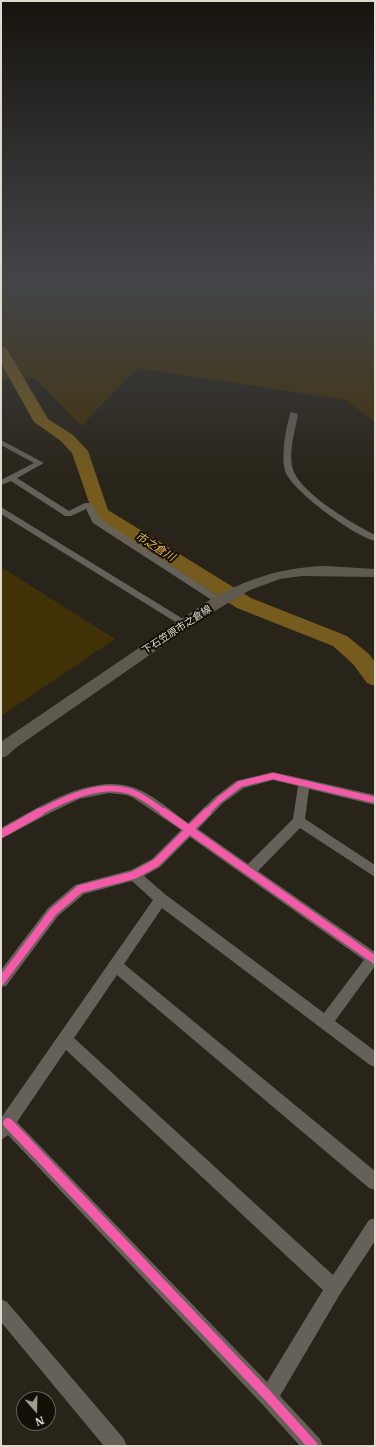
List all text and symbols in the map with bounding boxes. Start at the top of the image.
water label: 市之倉川 [133,530,177,564]
street label: 下石笠原市之倉線 [140,603,214,657]
north arrow [16,1391,56,1431]
text: N [33,1413,46,1429]

